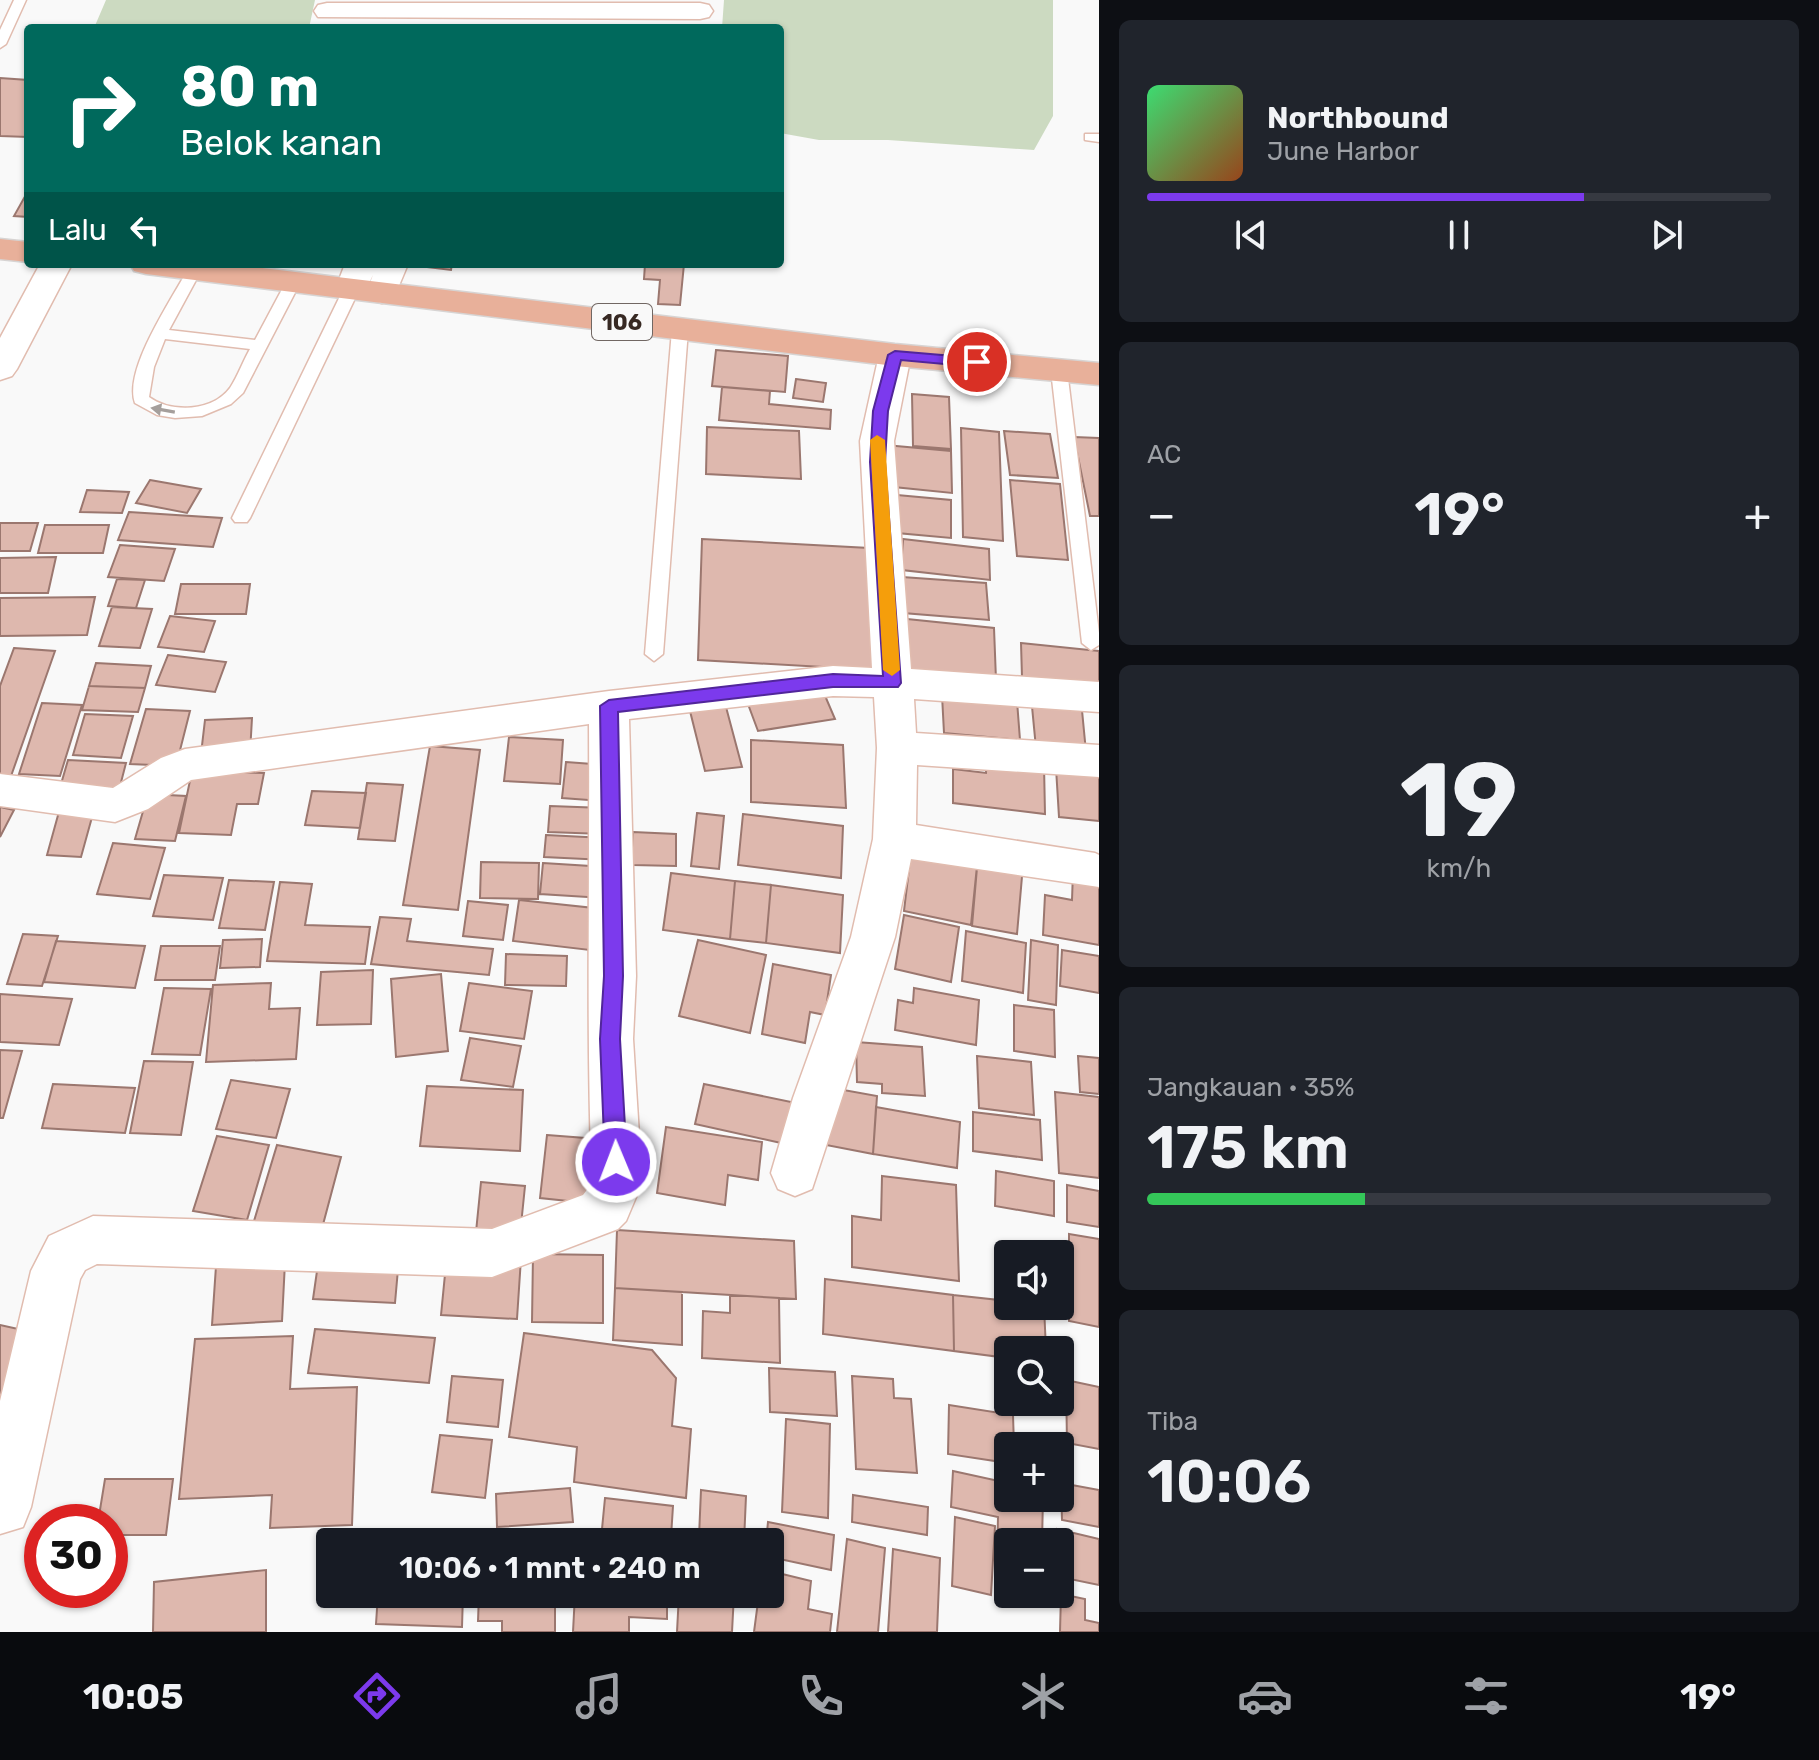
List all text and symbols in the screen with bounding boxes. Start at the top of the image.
text: 80 m [180,54,319,120]
icon: right [48,56,152,160]
text: Northbound [1267,100,1449,136]
text: Belok kanan [180,121,382,164]
text: June Harbor [1267,136,1419,167]
icon: left [123,208,167,252]
text: Lalu [48,212,107,248]
icon: previous [1229,213,1273,257]
icon: pause [1437,213,1481,257]
icon: next [1645,213,1689,257]
road number: 106 [592,304,652,340]
pin [943,328,1011,396]
icon: arrive [955,340,999,384]
one-way arrow [151,403,176,415]
text: AC [1147,439,1181,470]
text: 19° [1414,479,1505,550]
text: − [1147,489,1176,541]
text: + [1744,489,1771,541]
text: 19 [1400,739,1518,862]
text: km/h [1427,853,1491,884]
text: Jangkauan · 35% [1147,1072,1354,1103]
text: 175 km [1147,1112,1349,1183]
position arrow [574,1120,658,1204]
map controls [994,1240,1074,1608]
button: sound [994,1240,1074,1320]
button: search [994,1336,1074,1416]
text: Tiba [1147,1406,1198,1437]
button: + [994,1432,1074,1512]
text: 10:06 [1147,1446,1311,1517]
speed limit sign: 30 [24,1504,128,1608]
button: − [994,1528,1074,1608]
text: 10:06 · 1 mnt · 240 m [399,1550,701,1586]
icon: directions [349,1668,405,1724]
icon: music [571,1668,627,1724]
icon: phone [793,1668,849,1724]
icon: climate [1015,1668,1071,1724]
icon: car [1237,1668,1293,1724]
icon: filters [1458,1668,1514,1724]
text: 10:05 [83,1675,184,1718]
text: 19° [1680,1675,1736,1718]

